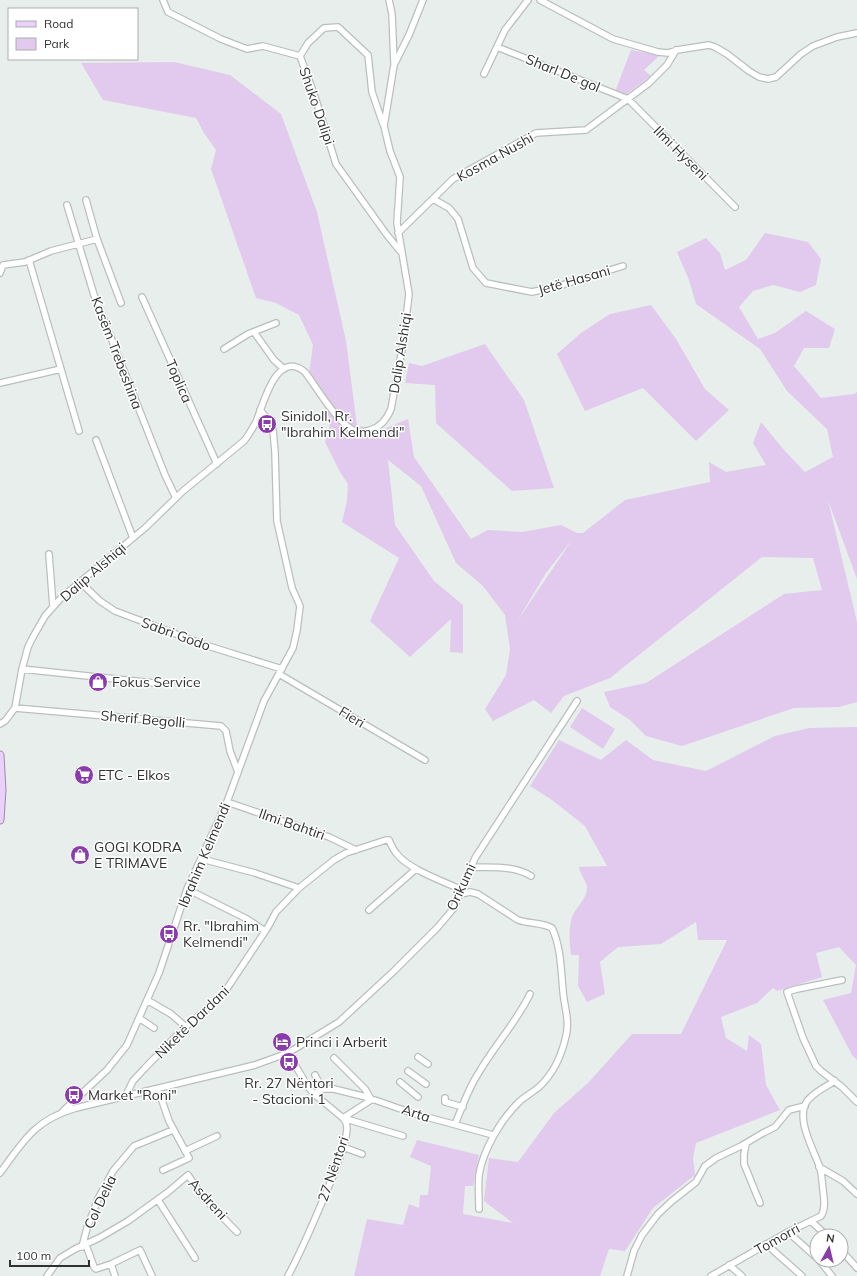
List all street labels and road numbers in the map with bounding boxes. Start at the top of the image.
street label: Sharl De gol [523,50,603,96]
street label: Shuko Dalipi [295,65,339,147]
street label: Ilmi Hyseni [650,122,712,184]
street label: Kosma Nushi [453,129,537,185]
street label: Jetë Hasani [536,261,612,299]
street label: Kasëm Trebeshina [87,294,147,412]
street label: Dalip Alshiqi [385,311,415,395]
street label: Toplica [161,356,197,406]
street label: Dalip Alshiqi [56,538,130,606]
street label: Sabri Godo [139,613,213,655]
street label: Fieri [336,702,368,732]
street label: Sherif Begolli [100,706,186,732]
street label: Ibrahim Kelmendi [174,800,234,910]
street label: Ilmi Bahtiri [256,804,328,844]
street label: Orikumi [442,860,480,914]
street label: Niketë Dardani [151,982,233,1062]
street label: Arta [399,1100,433,1126]
street label: 27 Nëntori [313,1134,353,1204]
street label: Col Delia [80,1172,120,1232]
street label: Asdreni [185,1175,231,1223]
street label: Tomorri [751,1219,803,1259]

